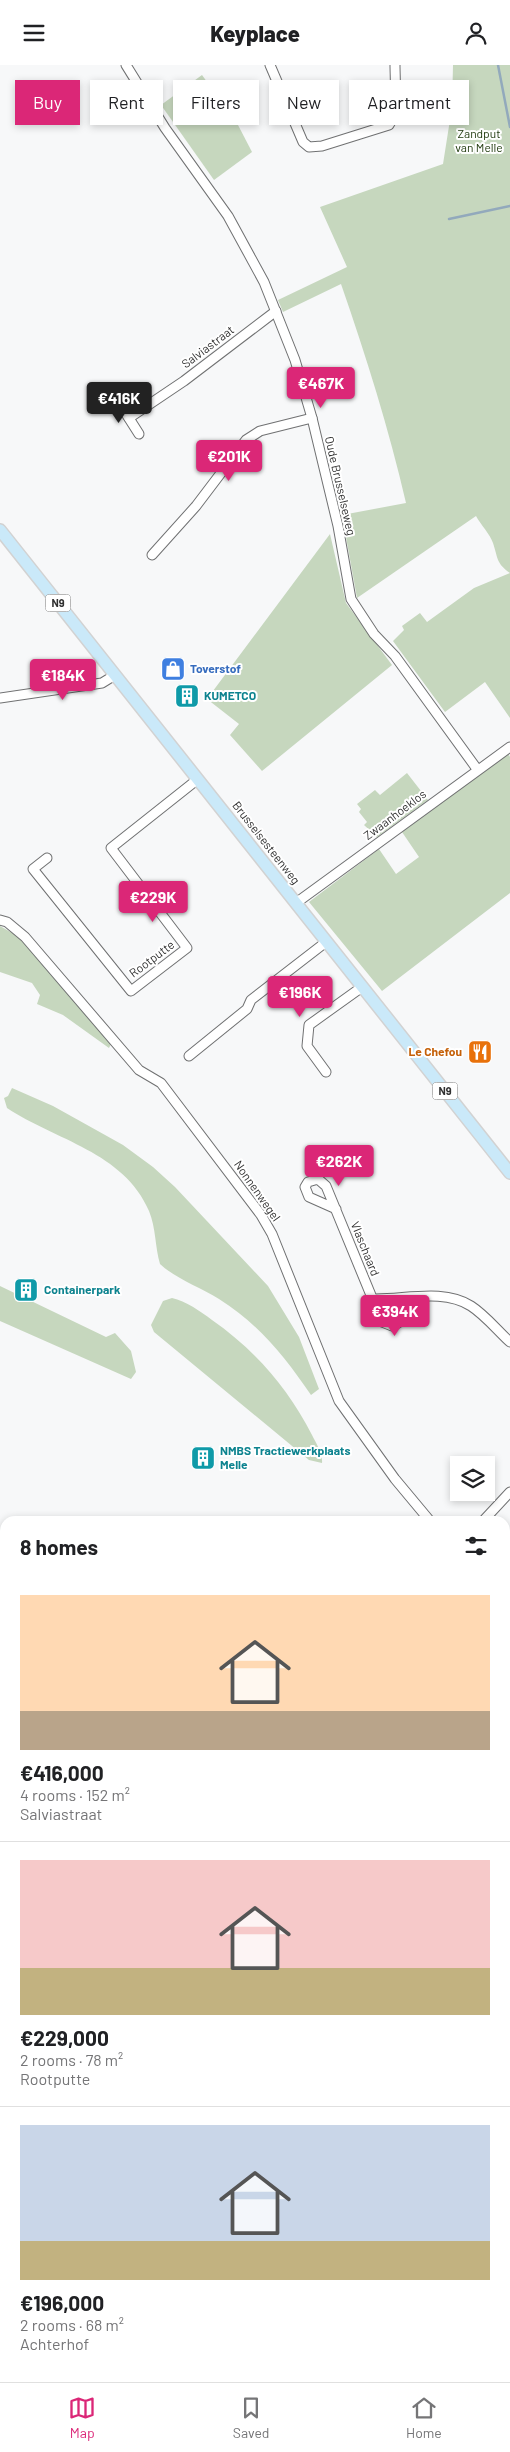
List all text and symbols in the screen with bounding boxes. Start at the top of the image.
icon: menu [20,19,48,47]
icon: person [462,19,490,47]
text: Keyplace [210,20,300,46]
chip: Buy [15,80,80,125]
chip: Rent [90,80,163,125]
chip: Filters [173,80,259,125]
chip: New [269,80,339,125]
chip: Apartment [349,80,469,125]
park label: Zandput van Melle [455,126,503,154]
street label: Salviastraat [178,322,236,370]
pin: €467K [286,367,356,409]
text: €467K [298,373,344,392]
pin: €416K [84,381,154,424]
text: €416K [98,388,140,407]
street label: Oude Brusselseweg [323,435,359,537]
pin: €201K [194,439,264,482]
text: €201K [207,446,251,465]
road number: N9 [46,595,70,611]
shop icon: Toverstof [160,656,186,682]
pin: €184K [28,659,98,701]
place label: Toverstof [190,661,241,675]
text: €184K [41,665,85,684]
building icon: KUMETCO [174,683,200,709]
place label: KUMETCO [204,688,256,702]
street label: Zwaanhoeklos [361,786,428,842]
street label: Brusselsesteenweg [230,798,303,887]
pin: €229K [118,881,188,923]
text: €229K [130,887,176,906]
street label: Rootputte [126,937,177,980]
pin: €196K [265,975,335,1018]
text: €196K [279,982,321,1001]
restaurant icon: Le Chefou [467,1039,493,1065]
place label: Le Chefou [408,1044,462,1058]
road number: N9 [432,1083,458,1099]
pin: €262K [304,1145,374,1187]
text: €262K [316,1151,362,1170]
street label: Nonnenwegel [232,1157,284,1223]
street label: Vlaschaard [349,1219,383,1278]
building icon: Containerpark [13,1277,39,1303]
place label: Containerpark [44,1282,121,1296]
pin: €394K [360,1295,430,1337]
text: €394K [372,1301,418,1320]
place label: NMBS Tractiewerkplaats Melle [220,1443,350,1471]
building icon: NMBS Tractiewerkplaats Melle [190,1445,216,1471]
map controls [450,1456,495,1501]
button: layers [450,1456,495,1501]
icon: filters [462,1532,490,1560]
text: 8 homes [20,1534,98,1559]
icon: home [210,1627,300,1717]
text: €416,000 [20,1760,104,1785]
text: 4 rooms · 152 m² [20,1785,130,1804]
text: Salviastraat [20,1804,102,1823]
icon: home [210,1893,300,1983]
text: €229,000 [20,2025,109,2050]
text: 2 rooms · 78 m² [20,2050,123,2069]
text: Rootputte [20,2069,90,2088]
icon: home [210,2158,300,2248]
text: €196,000 [20,2290,104,2315]
text: 2 rooms · 68 m² [20,2315,124,2334]
text: Achterhof [20,2334,89,2353]
tab: Map [68,2394,96,2441]
tab: Saved [233,2394,270,2441]
tab: Home [406,2394,442,2441]

